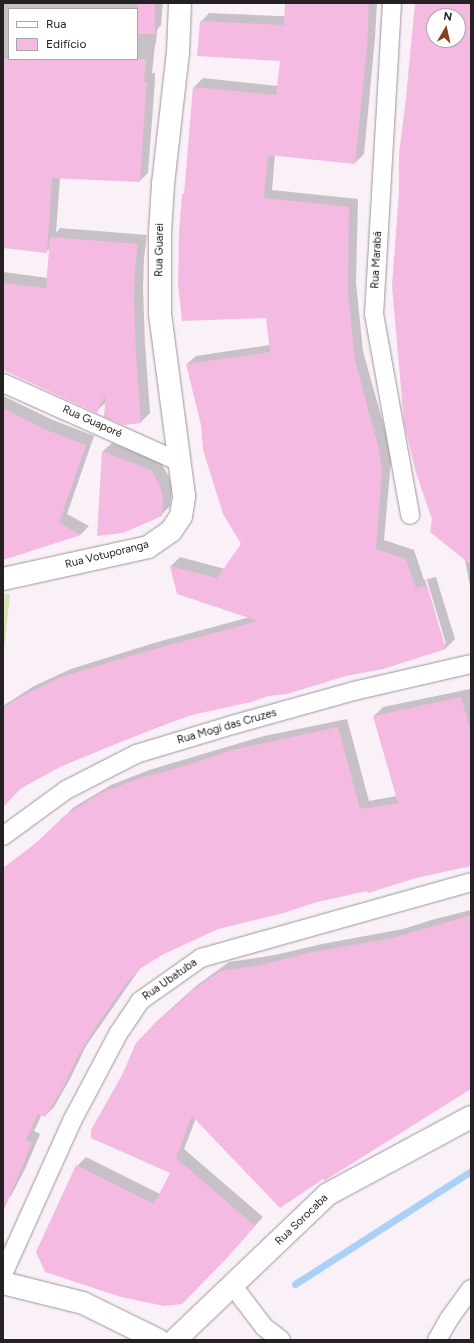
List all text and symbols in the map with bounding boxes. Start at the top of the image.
legend [8,8,138,60]
north arrow [426,8,466,48]
text: N [443,10,453,24]
text: Rua [46,17,66,31]
text: Edifício [46,37,86,51]
street label: Rua Guarei [153,223,167,277]
street label: Rua Marabá [369,231,385,289]
street label: Rua Guaporé [60,403,124,441]
street label: Rua Votuporanga [64,538,150,572]
street label: Rua Mogi das Cruzes [176,706,278,748]
street label: Rua Ubatuba [140,956,200,1004]
street label: Rua Sorocaba [273,1192,331,1248]

